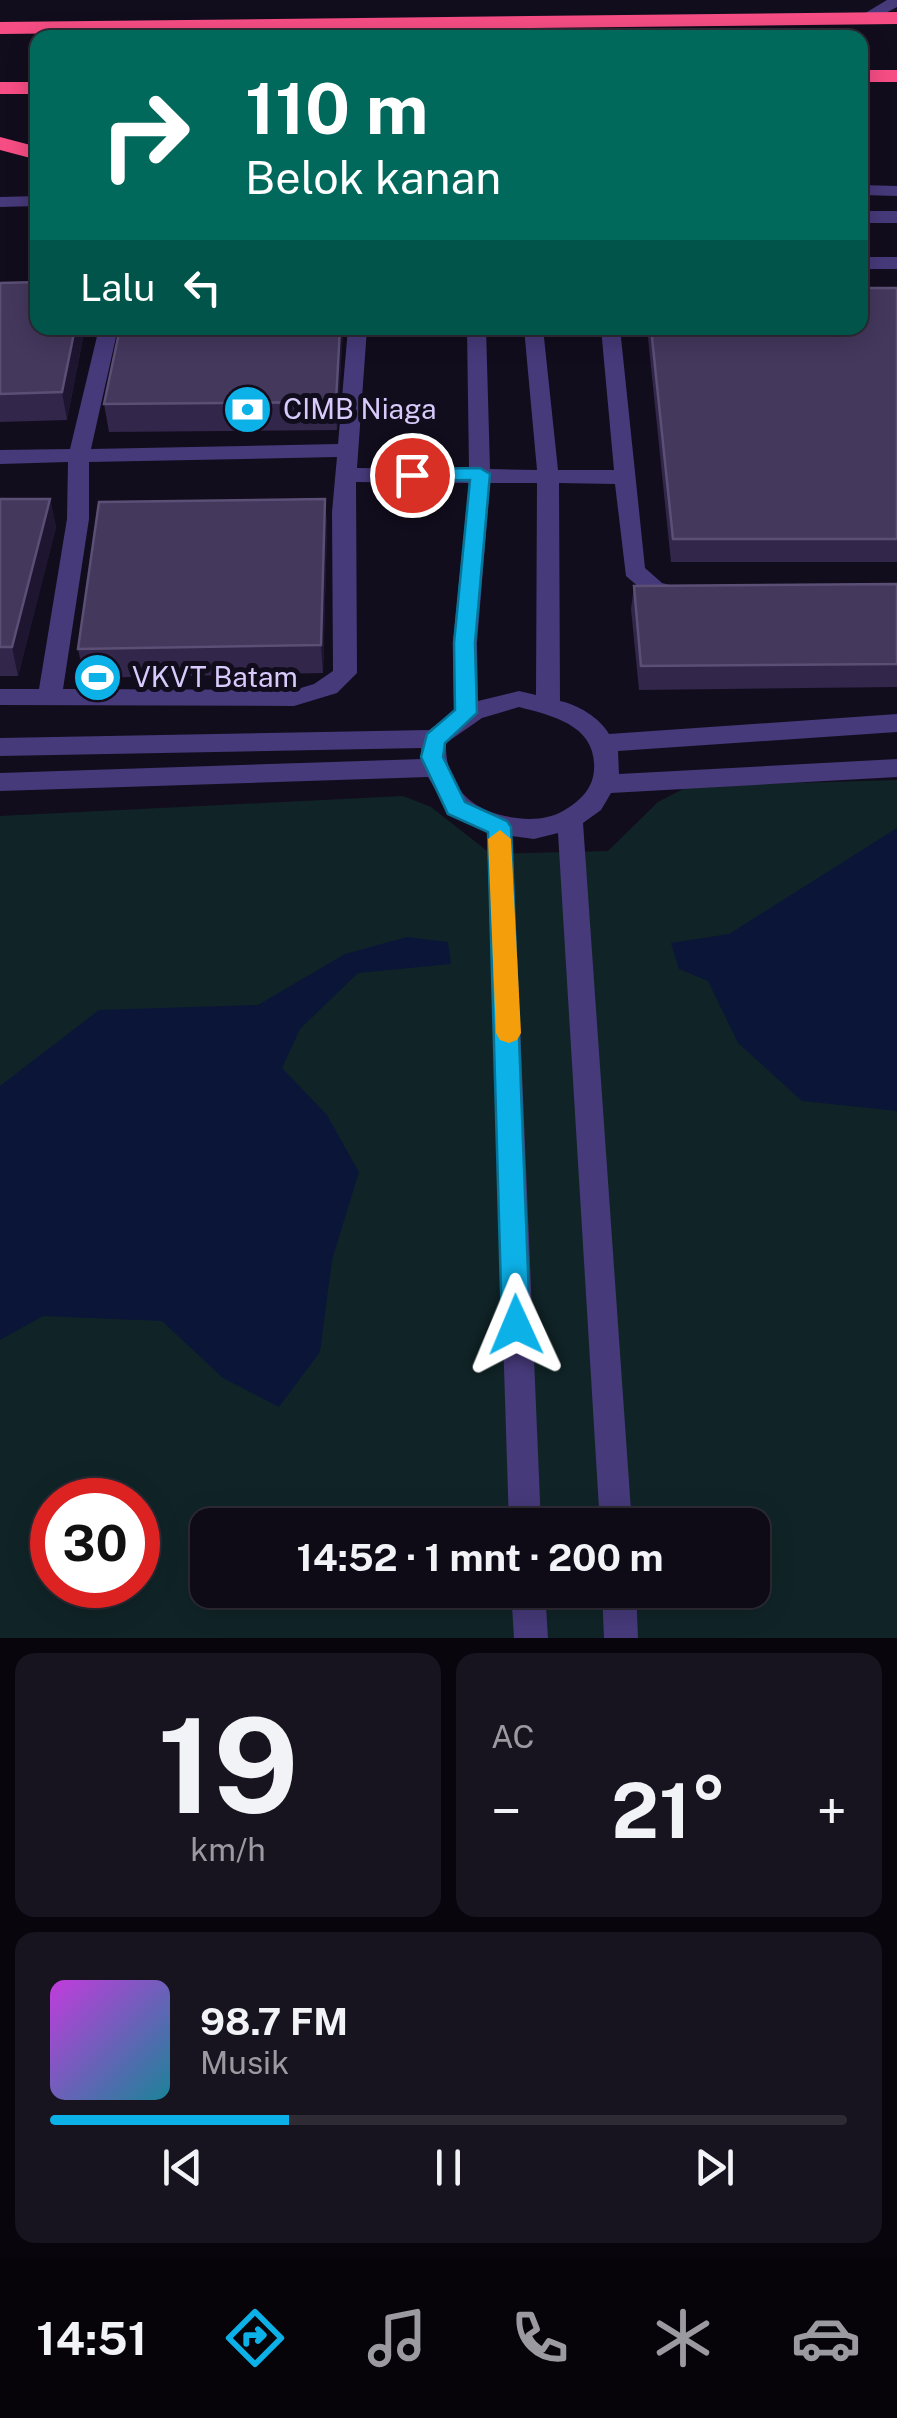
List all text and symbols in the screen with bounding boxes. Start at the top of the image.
text: 110 m [245,67,429,150]
icon: right [80,70,210,200]
text: Belok kanan [245,151,501,204]
icon: left [175,260,230,315]
text: Lalu [80,265,155,310]
bank icon: CIMB Niaga [222,383,274,435]
place label: CIMB Niaga [283,392,437,425]
pin [370,433,455,518]
icon: arrive [385,448,440,503]
sports icon: VKVT Batam [71,651,123,703]
place label: VKVT Batam [132,660,298,693]
position arrow [464,1273,568,1377]
speed limit sign: 30 [30,1478,160,1608]
text: 14:52 · 1 mnt · 200 m [296,1535,664,1580]
text: 19 [157,1690,299,1842]
text: AC [491,1718,535,1755]
text: 21° [611,1767,727,1855]
text: − [491,1779,522,1843]
text: + [817,1779,847,1843]
text: km/h [190,1831,266,1868]
text: 98.7 FM [200,1999,348,2044]
text: Musik [200,2044,289,2081]
icon: previous [155,2140,210,2195]
icon: pause [421,2140,476,2195]
icon: next [687,2140,742,2195]
icon: directions [220,2303,290,2373]
icon: music [362,2303,432,2373]
icon: phone [505,2303,575,2373]
icon: climate [648,2303,718,2373]
icon: car [791,2303,861,2373]
text: 14:51 [36,2312,147,2365]

